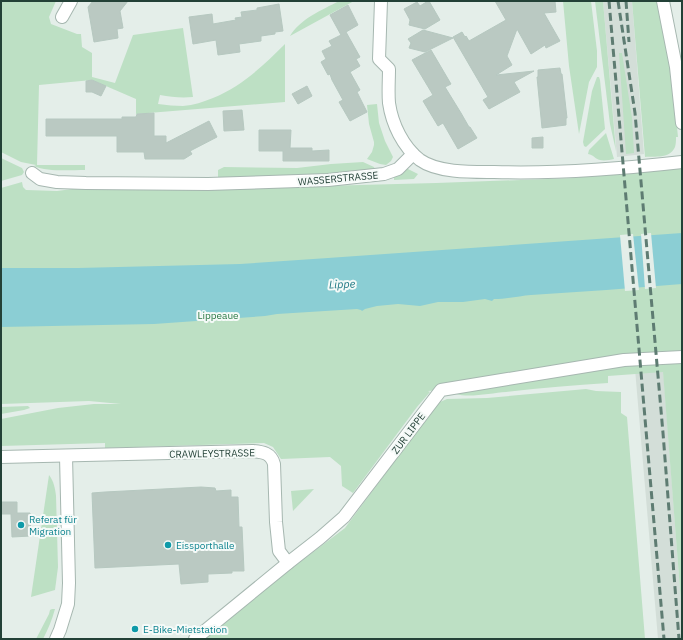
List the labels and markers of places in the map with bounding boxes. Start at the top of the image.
place label: Referat für Migration [29,513,77,538]
marker: Referat für Migration [16,520,26,530]
place label: Eissporthalle [176,539,235,552]
marker: Eissporthalle [163,540,173,550]
place label: E-Bike-Mietstation [143,623,227,636]
marker: E-Bike-Mietstation [130,624,140,634]

